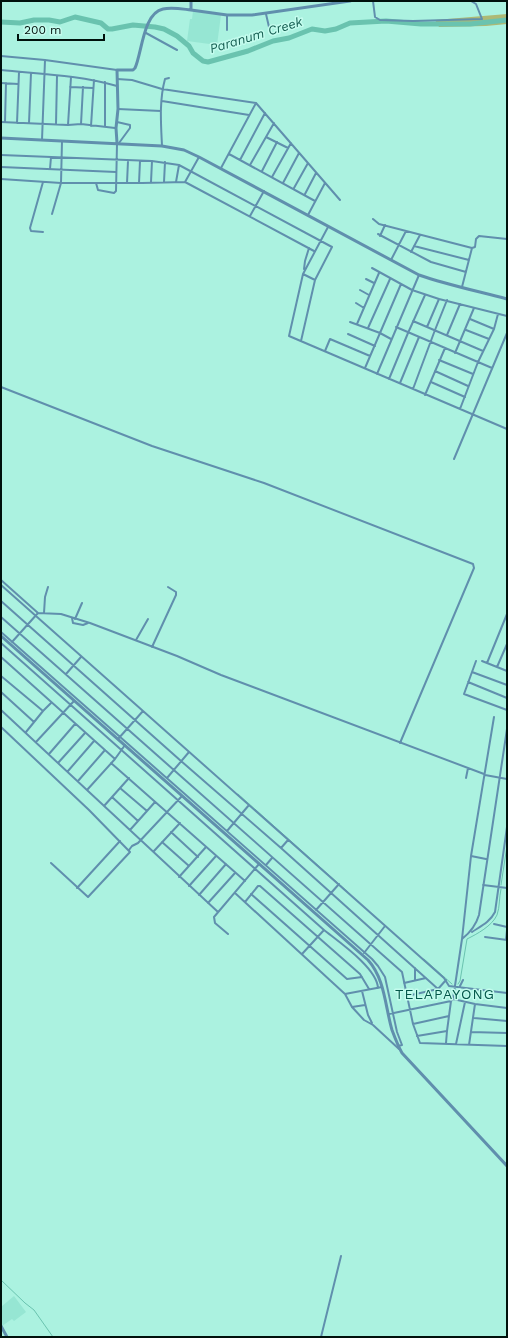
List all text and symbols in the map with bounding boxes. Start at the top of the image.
water label: Paranum Creek [208,13,305,56]
scale bar [18,16,104,42]
text: 200 m [24,23,61,37]
district label: TELAPAYONG [395,986,495,1002]

